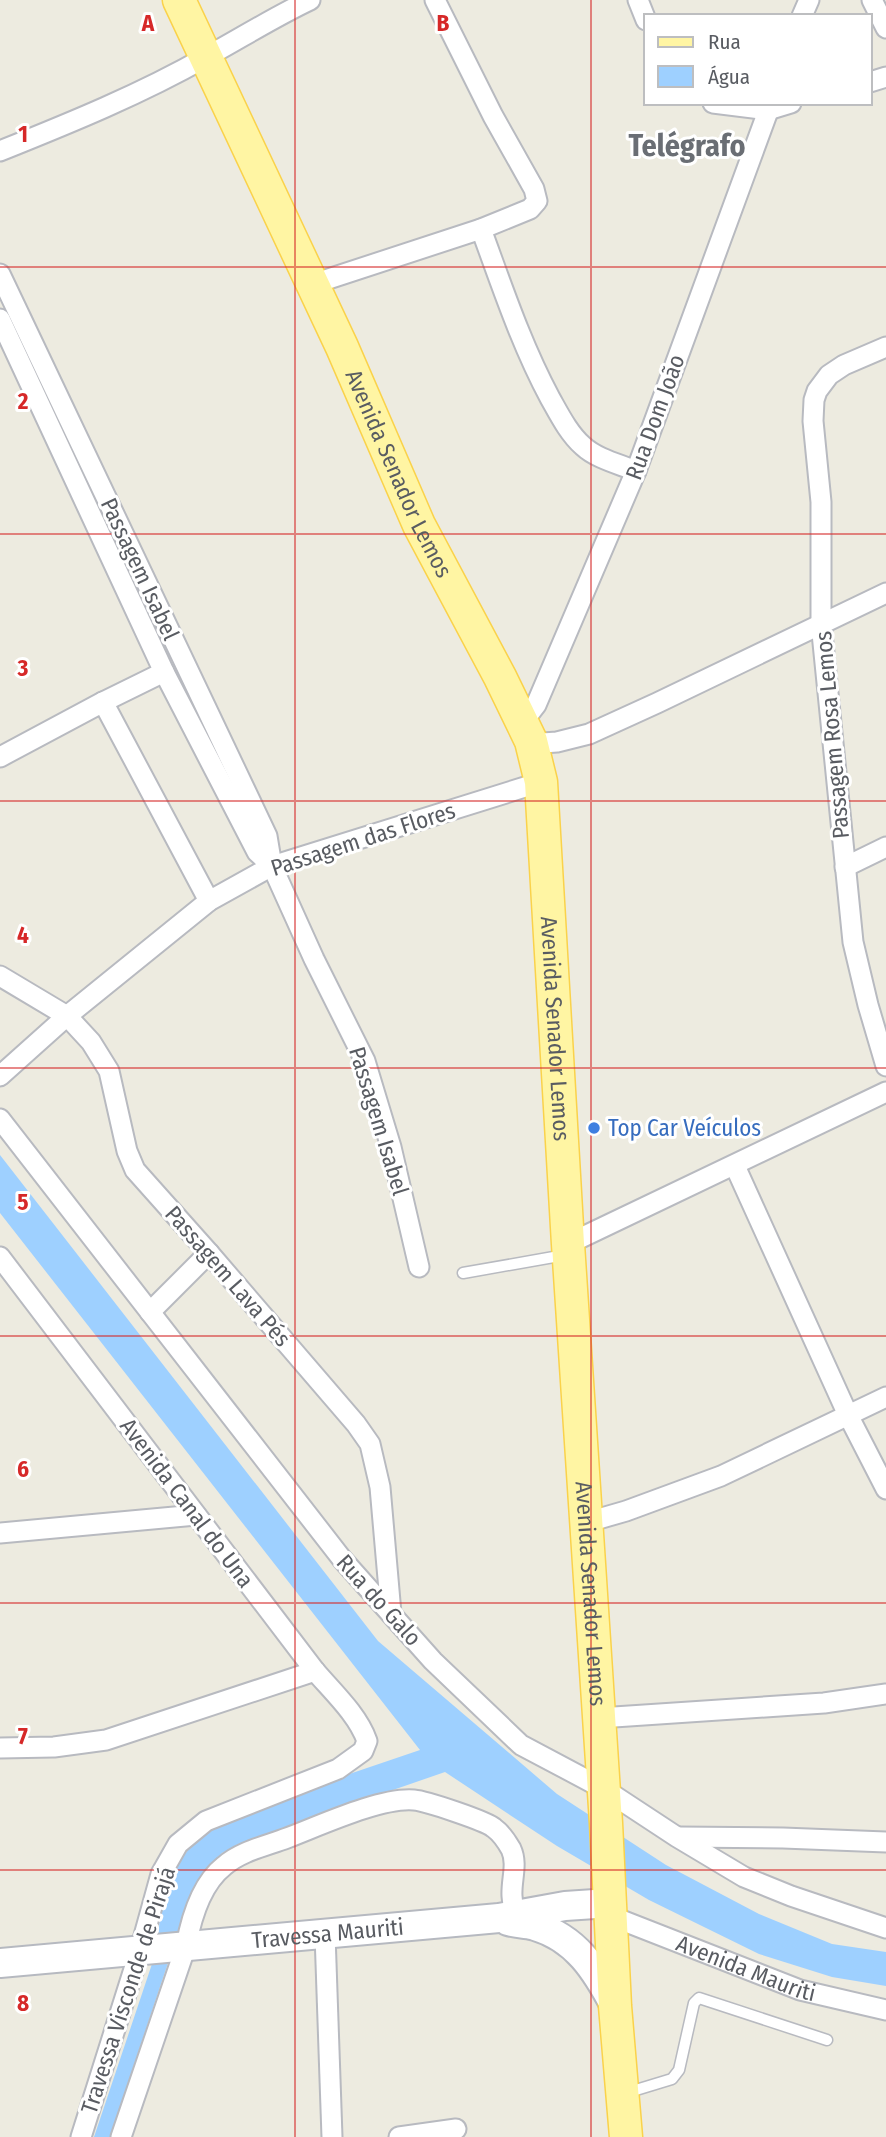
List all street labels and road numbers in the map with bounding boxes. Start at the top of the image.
street label: Rua Dom João [619,351,691,483]
street label: Avenida Senador Lemos [339,365,458,582]
street label: Passagem Isabel [95,493,185,645]
street label: Passagem Rosa Lemos [809,630,855,840]
street label: Passagem das Flores [267,796,459,882]
street label: Avenida Senador Lemos [535,915,576,1142]
street label: Passagem Isabel [343,1043,415,1199]
street label: Passagem Lava Pés [159,1200,297,1352]
street label: Avenida Canal do Una [114,1413,260,1593]
street label: Avenida Senador Lemos [570,1480,612,1707]
street label: Rua do Galo [331,1549,427,1651]
street label: Travessa Visconde de Pirajá [75,1863,181,2117]
street label: Travessa Mauriti [250,1913,405,1954]
street label: Avenida Mauriti [672,1929,818,2007]

